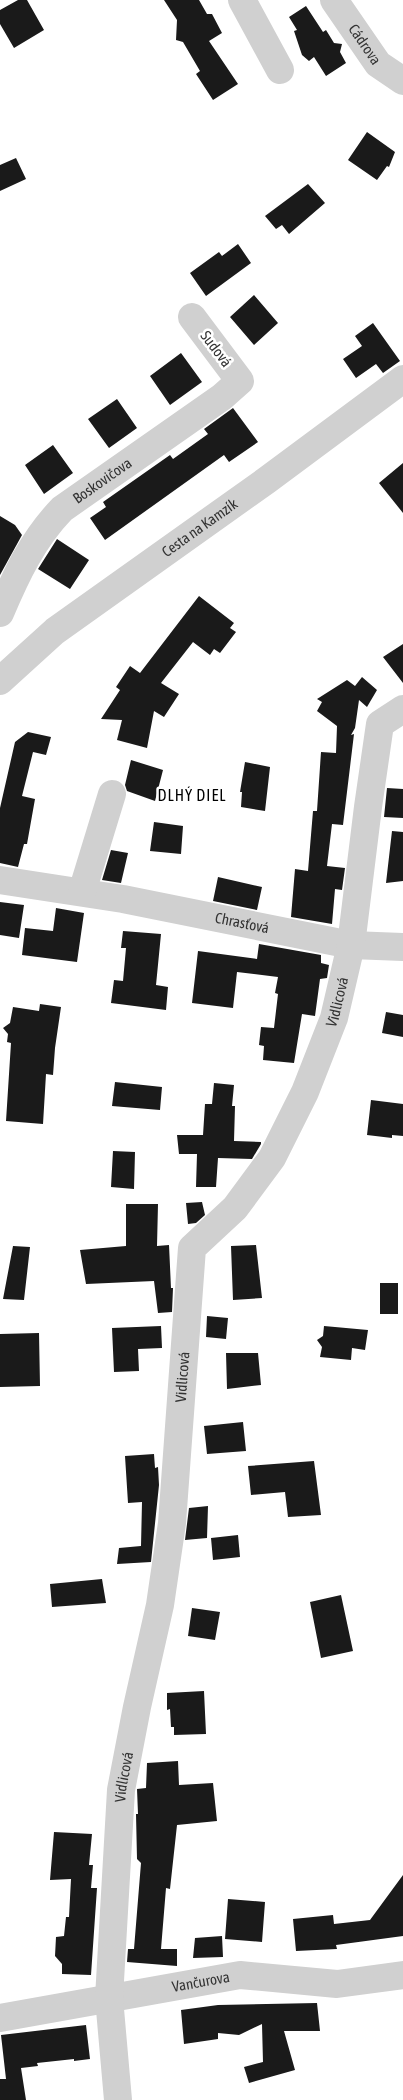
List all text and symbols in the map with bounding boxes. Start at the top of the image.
street label: Cádrova [345,21,385,68]
street label: Sudová [197,327,235,370]
street label: Boskovičova [69,454,135,507]
street label: Cesta na Kamzík [158,495,241,560]
district label: DLHÝ DIEL [158,786,226,804]
street label: Chrasťová [214,909,271,936]
street label: Vidlicová [322,975,351,1029]
street label: Vidlicová [172,1351,192,1403]
street label: Vidlicová [111,1750,136,1803]
street label: Vančurova [171,1968,231,1995]

